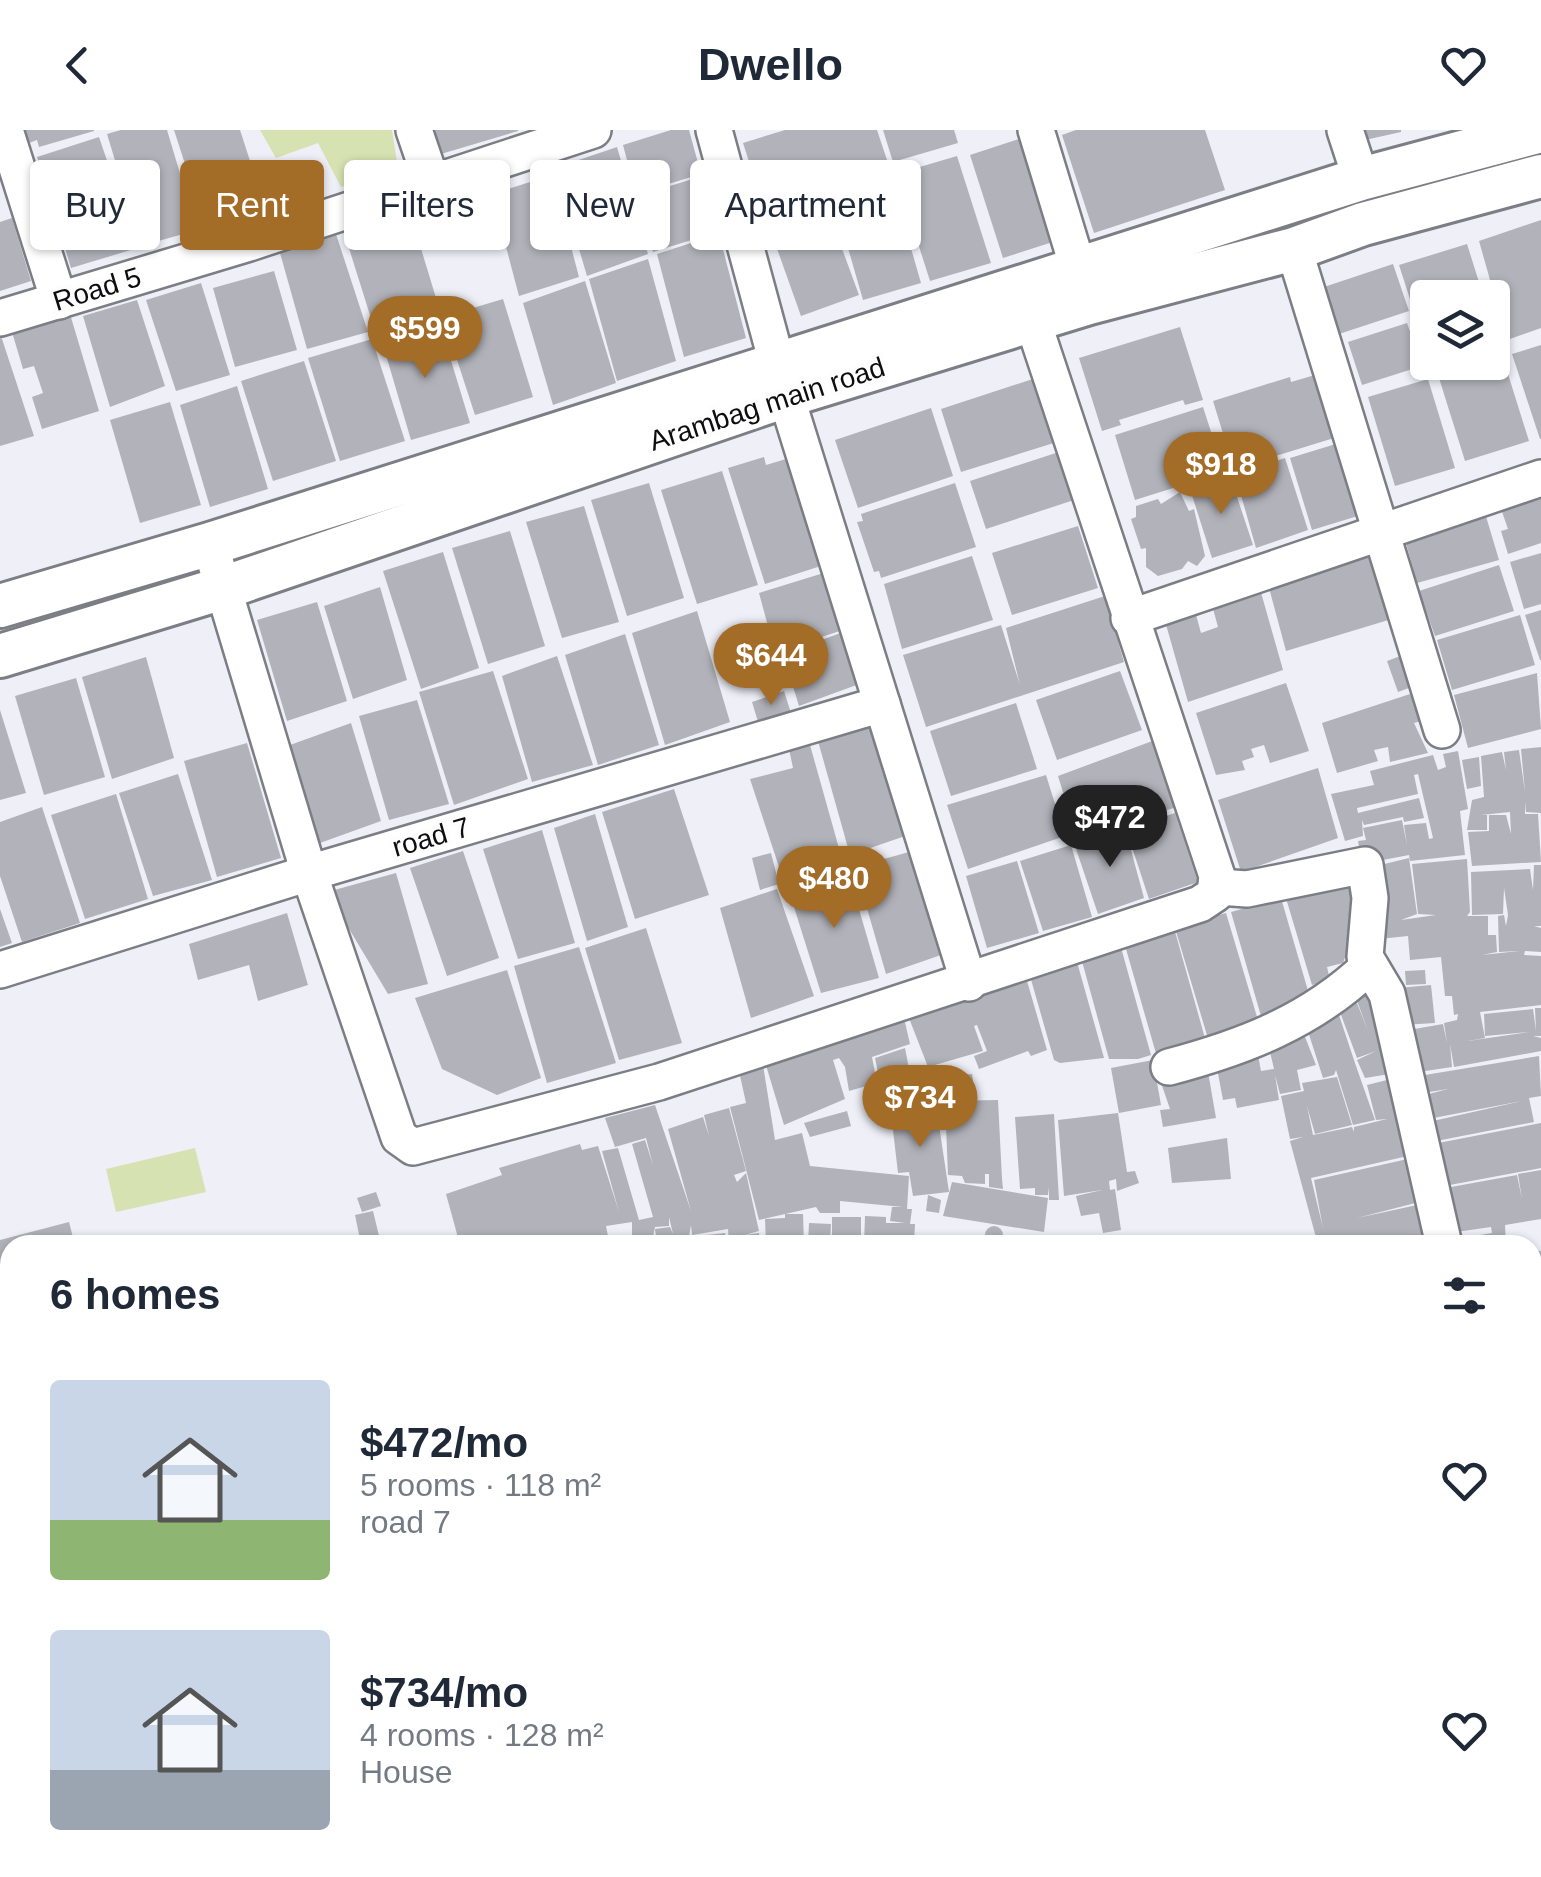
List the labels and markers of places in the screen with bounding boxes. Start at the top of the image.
pin: $599 [366,296,484,381]
pin: $918 [1162,432,1280,517]
pin: $644 [712,623,830,708]
pin: $472 [1051,785,1169,870]
pin: $480 [775,846,893,931]
pin: $734 [861,1065,979,1150]

